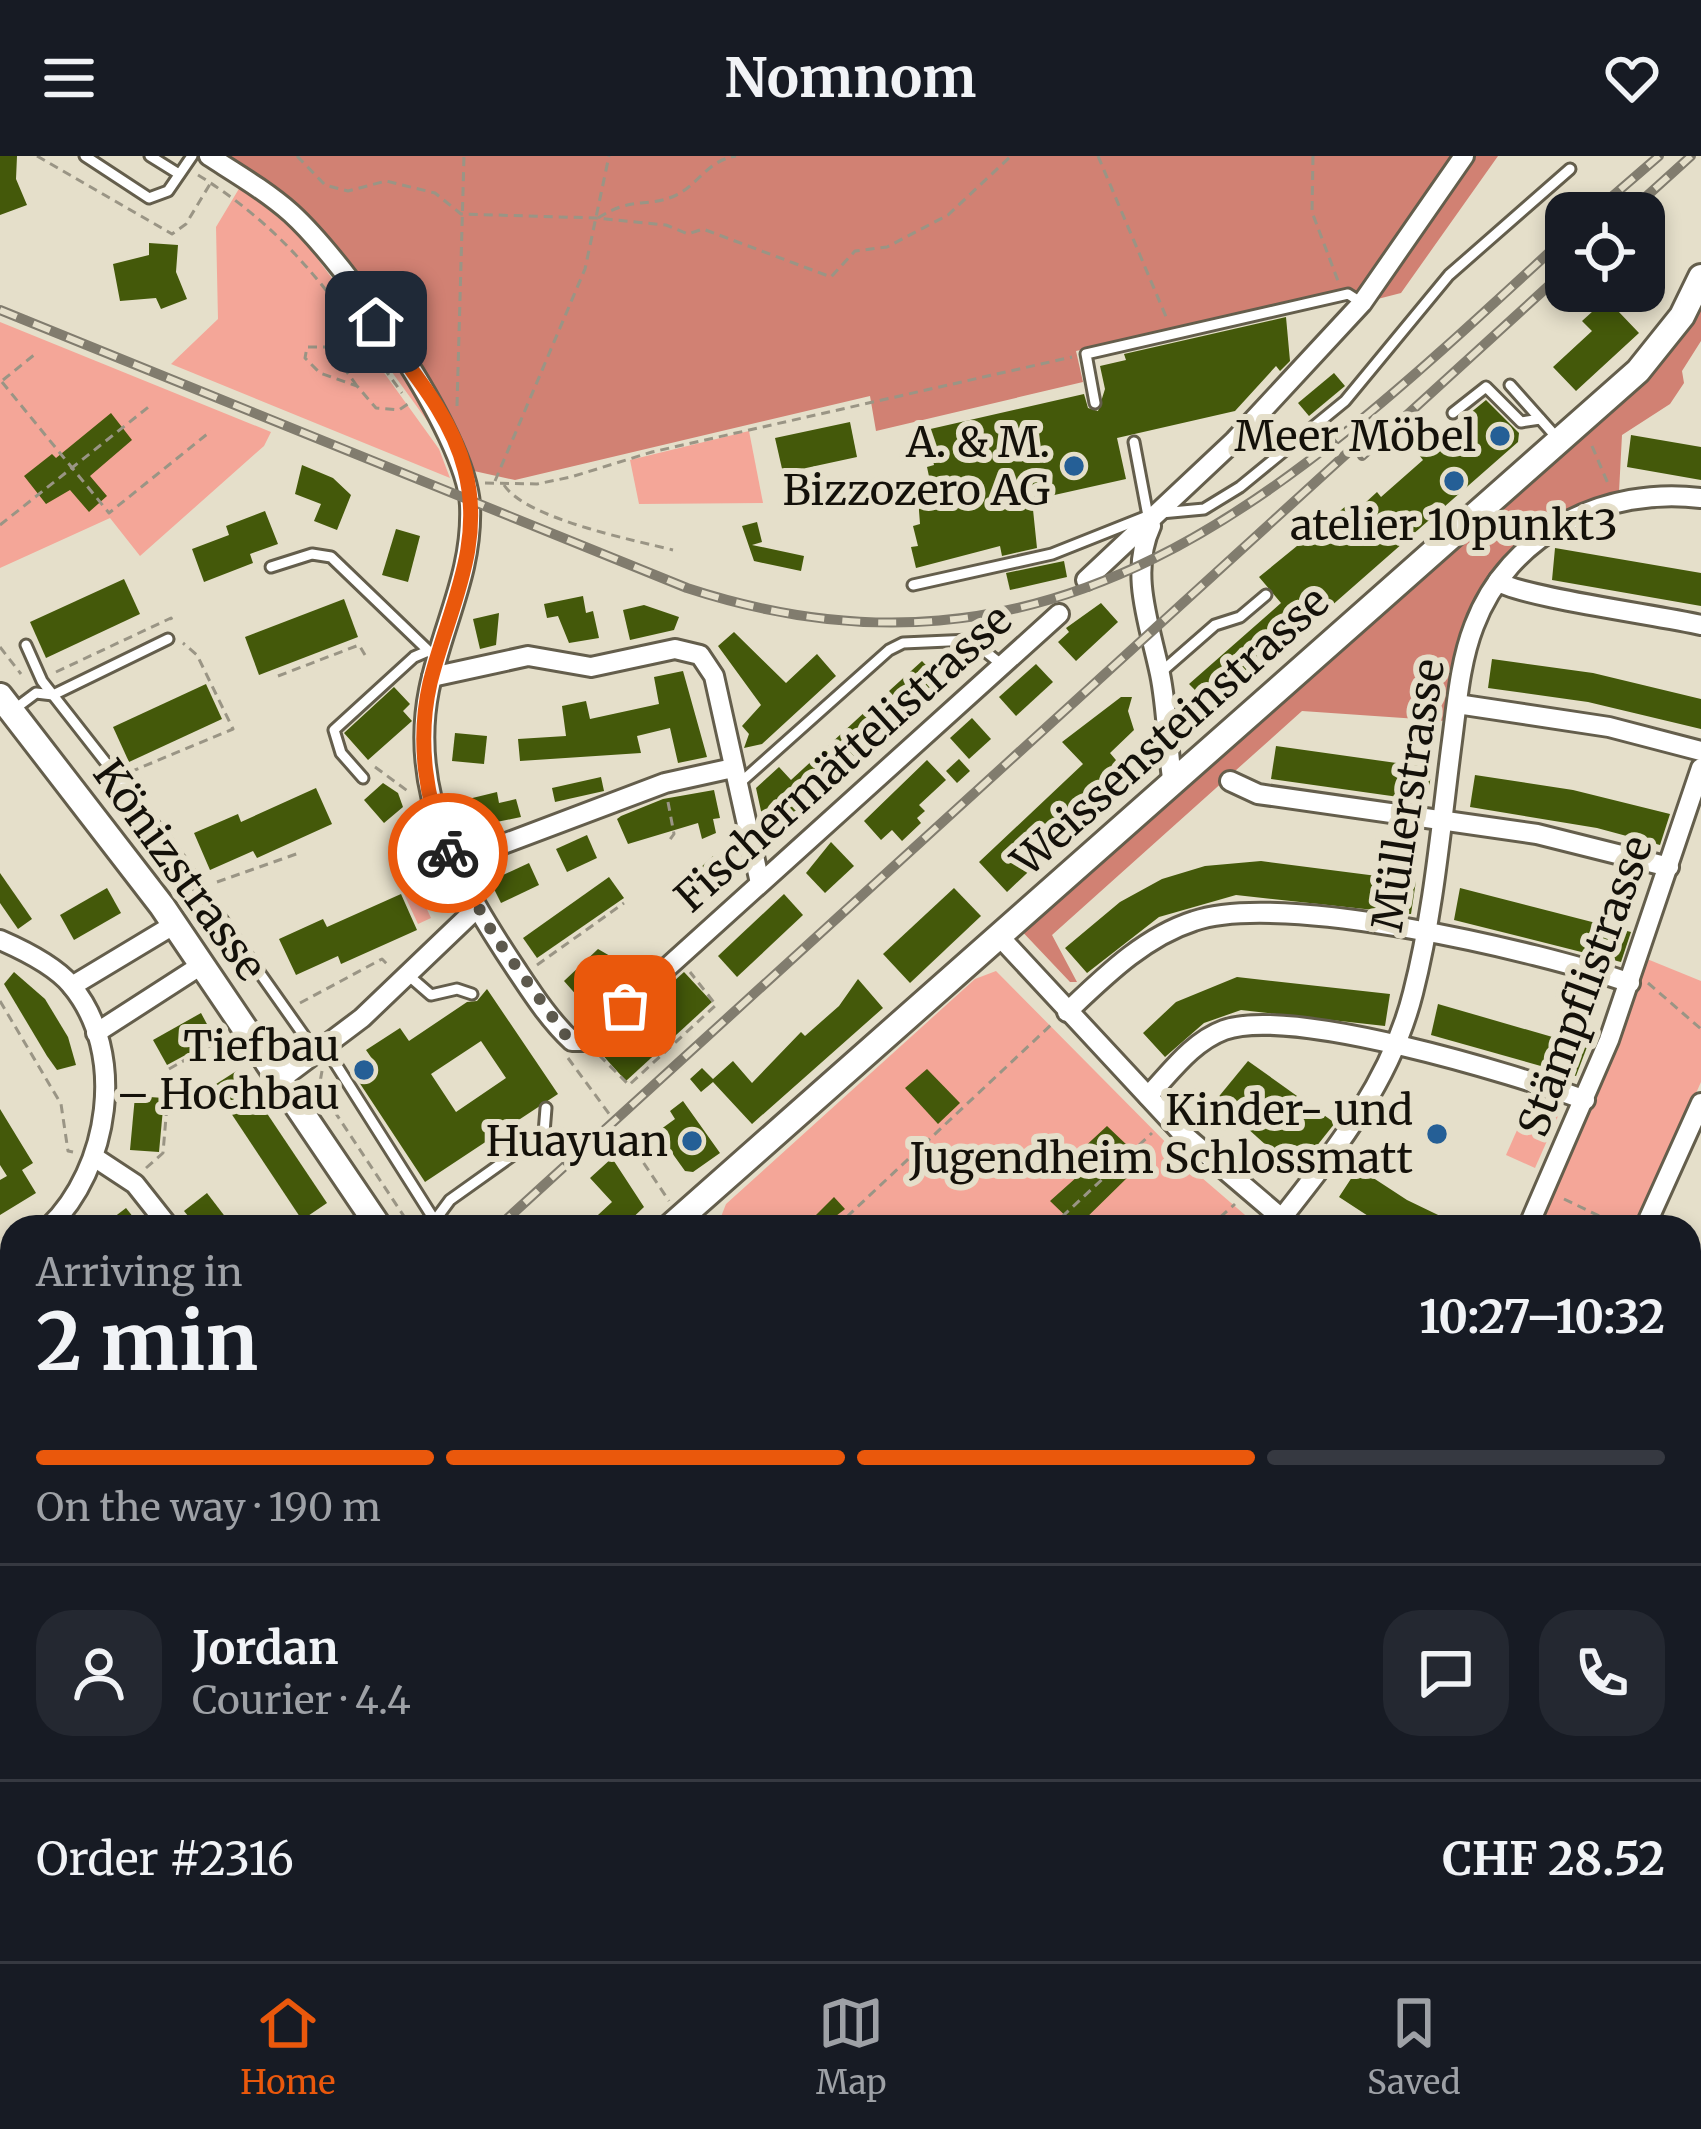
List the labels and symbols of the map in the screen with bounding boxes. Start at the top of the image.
pin [325,271,427,373]
place label: Meer Möbel [1234,410,1476,462]
place label: A. & M. Bizzozero AG [783,416,1050,516]
marker: Meer Möbel [1487,423,1513,449]
marker: A. & M. Bizzozero AG [1061,453,1087,479]
marker: atelier 10punkt3 [1441,468,1467,494]
place label: atelier 10punkt3 [1290,499,1618,551]
street label: Weissensteinstrasse [1000,575,1339,887]
street label: Fischermättelistrasse [664,593,1022,923]
street label: Müllerstrasse [1361,655,1455,935]
street label: Könizstrasse [83,749,277,991]
courier [388,793,508,913]
street label: Stämpflistrasse [1507,829,1663,1143]
pin [574,955,676,1057]
place label: Tiefbau – Hochbau [116,1020,340,1120]
marker: Tiefbau – Hochbau [351,1057,377,1083]
place label: Kinder- und Jugendheim Schlossmatt [908,1084,1413,1185]
place label: Huayuan [486,1115,668,1167]
marker: Kinder- und Jugendheim Schlossmatt [1424,1121,1450,1147]
marker: Huayuan [679,1128,705,1154]

